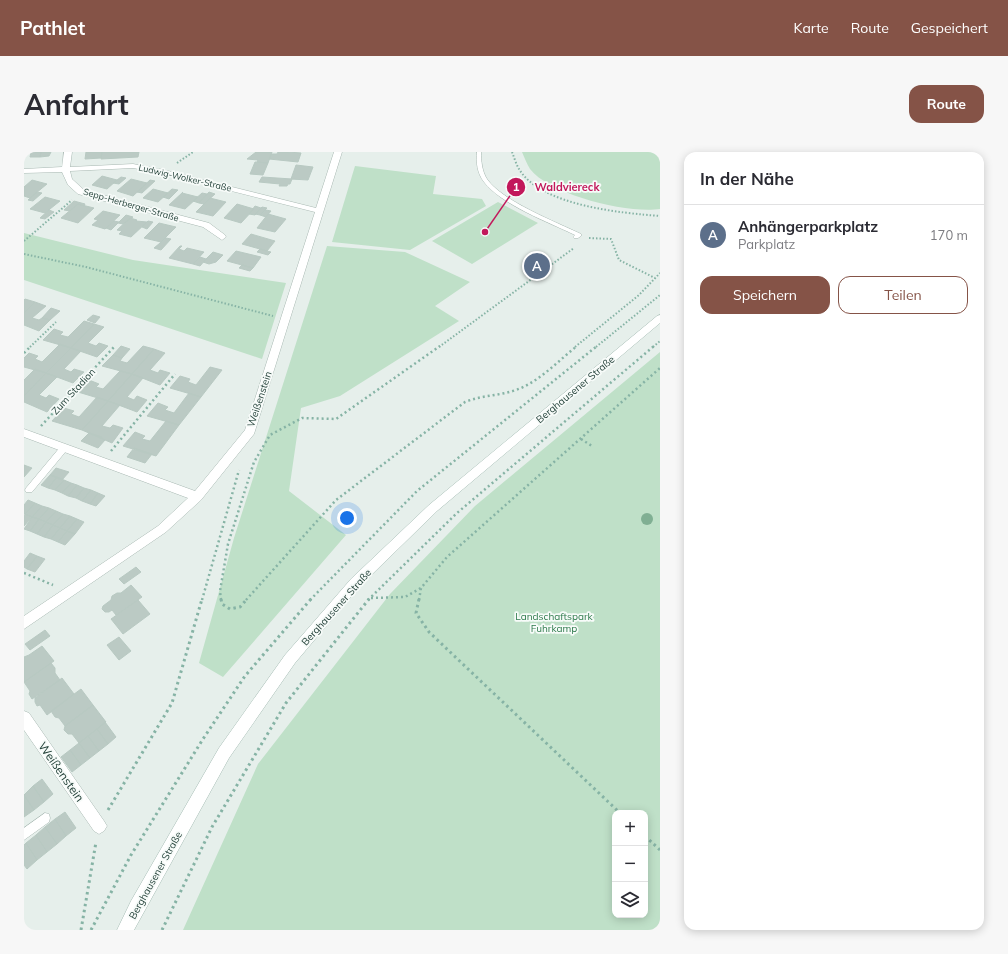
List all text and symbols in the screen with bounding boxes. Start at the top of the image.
text: Pathlet [20,16,85,40]
text: Karte [794,19,829,37]
text: Route [851,19,889,37]
text: Gespeichert [911,19,988,37]
button: Route [909,85,984,123]
text: Anfahrt [24,87,129,122]
street label: Ludwig-Wolker-Straße [138,161,233,194]
text: In der Nähe [700,168,794,189]
callout: Waldviereck [506,176,607,199]
text: 1 [512,179,520,194]
text: Waldviereck [535,180,600,194]
street label: Sepp-Herberger-Straße [82,186,180,223]
text: Anhängerparkplatz [738,217,878,236]
text: A [708,227,718,243]
text: 170 m [930,227,968,243]
text: Parkplatz [738,236,795,252]
pin: A [524,251,550,281]
button: Speichern [700,276,830,314]
button: Teilen [838,276,968,314]
street label: Berghausener Straße [533,353,617,426]
street label: Zum Stadion [49,365,98,417]
street label: Weißenstein [244,369,275,429]
your location [337,508,357,528]
street label: Berghausener Straße [299,566,374,648]
park label: Landschaftspark Fuhrkamp [515,610,594,635]
street label: Weißenstein [35,739,88,805]
map controls [612,810,648,918]
button: + [612,810,648,846]
street label: Berghausener Straße [126,829,185,921]
button: − [612,846,648,882]
button: layers [612,882,648,918]

